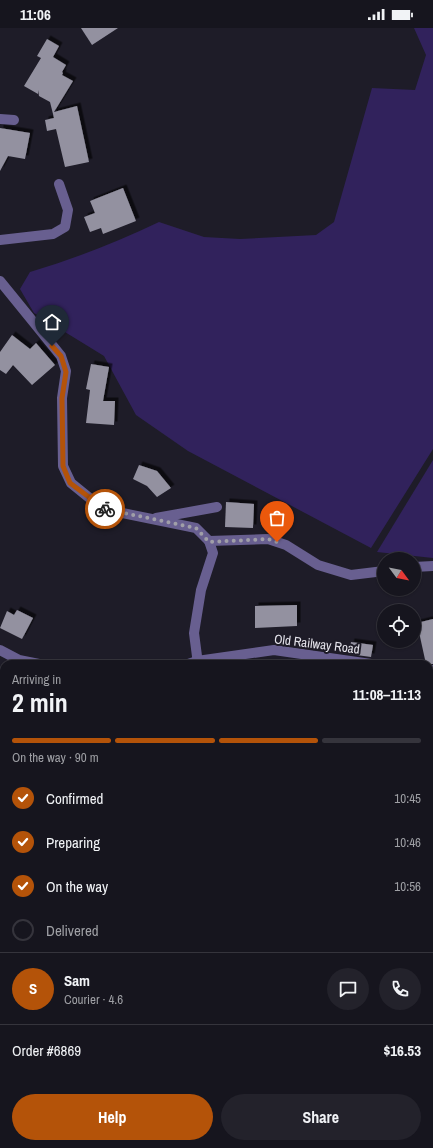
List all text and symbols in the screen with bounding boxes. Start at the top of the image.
text: 11:06 [20,4,51,25]
pin [35,305,69,346]
icon: home [41,311,63,333]
courier [85,489,125,529]
icon: bike [94,498,116,520]
pin [260,501,294,542]
icon: bag [266,507,288,529]
north arrow [377,552,421,596]
map controls [377,552,421,648]
button: locate [377,604,421,648]
street label: Old Railway Road [273,630,361,658]
text: Arriving in [12,671,61,688]
text: 11:08–11:13 [353,684,421,705]
text: 2 min [12,685,68,720]
text: On the way · 90 m [12,749,99,766]
icon: check [12,787,34,809]
text: Confirmed [46,788,103,809]
text: 10:45 [394,790,421,807]
icon: check [12,831,34,853]
text: Preparing [46,832,100,853]
text: 10:46 [394,834,421,851]
icon: check [12,875,34,897]
text: On the way [46,876,108,897]
text: 10:56 [394,878,421,895]
text: Delivered [46,920,99,941]
button: chat [327,968,369,1010]
button: phone [379,968,421,1010]
text: Sam [64,970,90,991]
text: S [29,978,37,999]
text: Courier · 4.6 [64,991,123,1008]
text: Order #6869 [12,1040,81,1061]
text: $16.53 [383,1040,421,1061]
button: Help [12,1094,213,1140]
button: Share [221,1094,421,1140]

